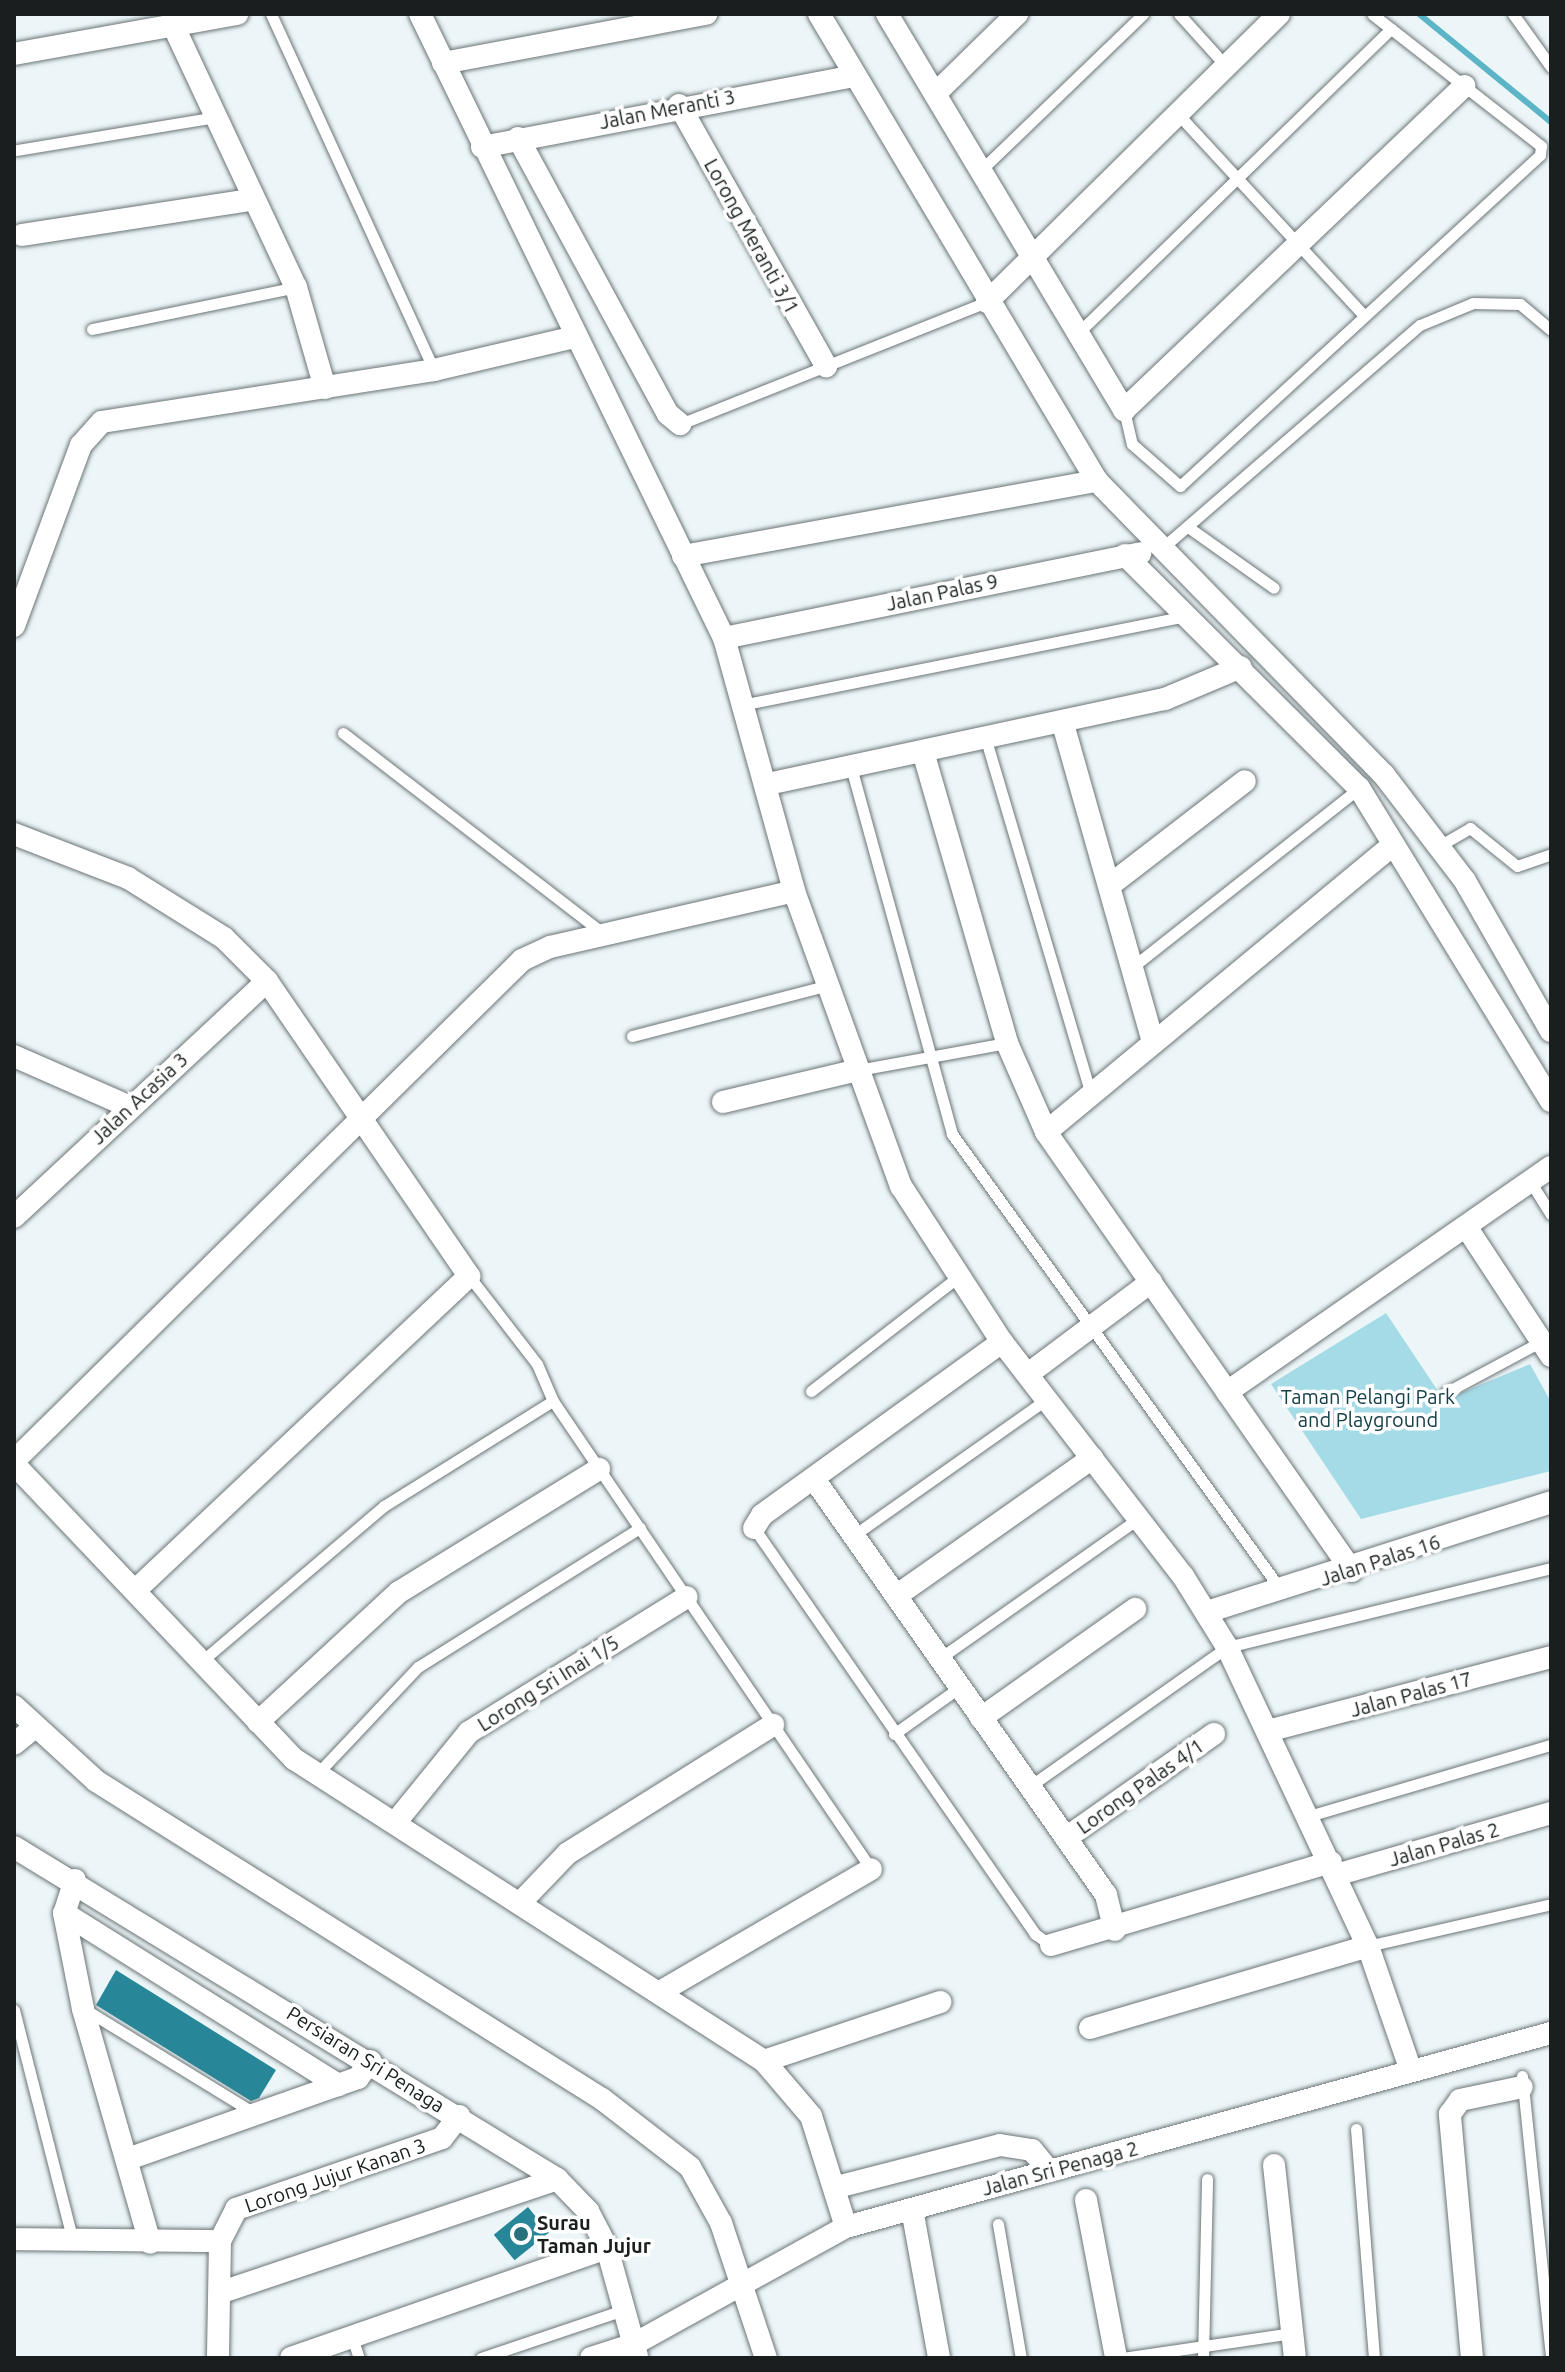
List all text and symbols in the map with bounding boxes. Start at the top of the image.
street label: Jalan Meranti 3 [597,84,737,134]
street label: Lorong Meranti 3/1 [699,154,805,318]
street label: Jalan Palas 9 [884,568,1000,616]
street label: Jalan Acasia 3 [86,1047,192,1149]
park label: Taman Pelangi Park and Playground [1281,1385,1455,1432]
street label: Jalan Palas 16 [1317,1529,1443,1591]
street label: Lorong Sri Inai 1/5 [473,1630,623,1736]
street label: Jalan Palas 17 [1347,1666,1475,1722]
street label: Lorong Palas 4/1 [1072,1733,1208,1839]
street label: Jalan Palas 2 [1386,1817,1502,1871]
street label: Persiaran Sri Penaga [283,2001,449,2117]
street label: Lorong Jujur Kanan 3 [241,2133,429,2217]
street label: Jalan Sri Penaga 2 [979,2136,1141,2200]
place label: Surau Taman Jujur [537,2210,651,2257]
marker: Surau Taman Jujur [512,2225,530,2243]

